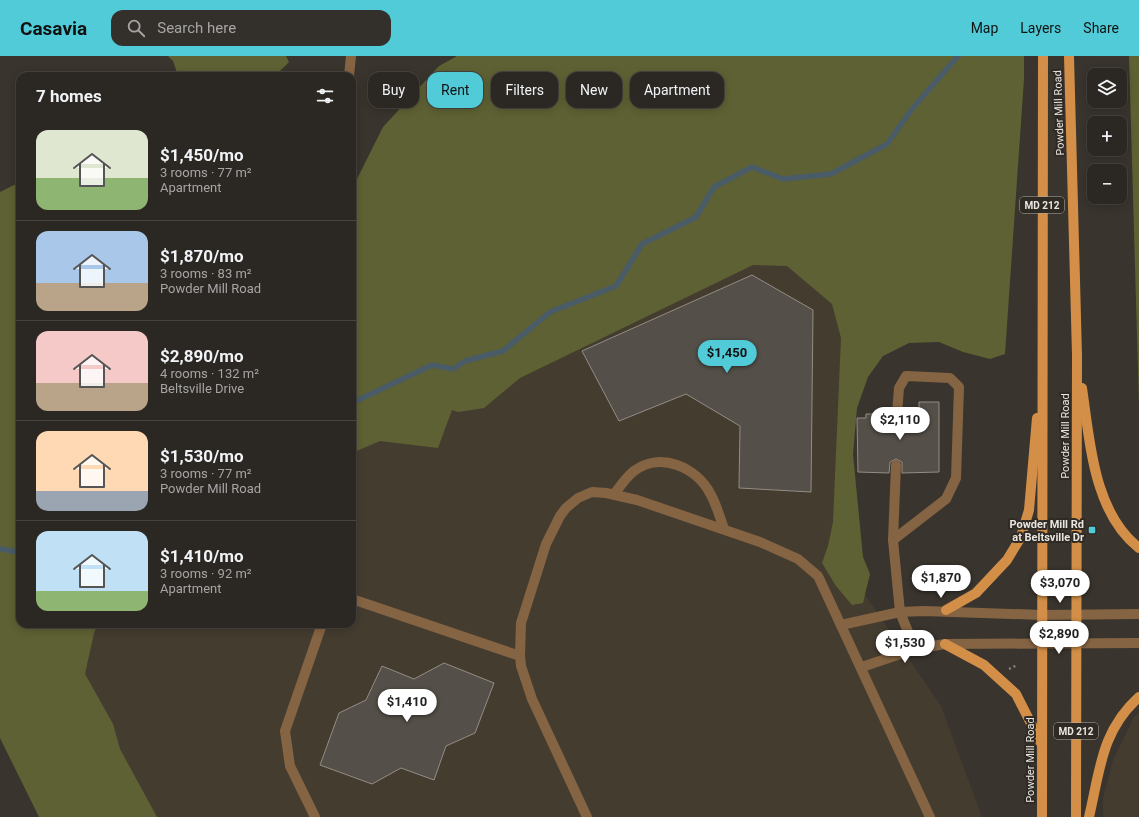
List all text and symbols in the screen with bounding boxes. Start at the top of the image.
search box [111,10,391,46]
text: Casavia [20,17,87,40]
icon: search [125,17,147,39]
text: Search here [157,19,236,37]
text: Map [971,20,998,36]
text: Layers [1020,20,1061,36]
text: Share [1083,20,1119,36]
map controls [1087,68,1127,204]
button: layers [1087,68,1127,108]
street label: Powder Mill Road [1051,70,1067,156]
chip: Buy [368,72,419,108]
chip: Rent [427,72,483,108]
chip: Filters [491,72,558,108]
chip: New [566,72,622,108]
chip: Apartment [630,72,724,108]
icon: filters [314,85,336,107]
text: 7 homes [36,86,102,106]
button: + [1087,116,1127,156]
text: $1,450/mo [160,145,244,165]
icon: home [68,146,116,194]
button: − [1087,164,1127,204]
text: 3 rooms · 77 m² [160,165,252,180]
text: Apartment [160,180,222,195]
road number: MD 212 [1020,197,1064,213]
text: $1,870/mo [160,246,244,266]
icon: home [68,247,116,295]
text: 3 rooms · 83 m² [160,266,252,281]
text: Powder Mill Road [160,281,261,296]
pin: $1,450 [694,340,760,374]
text: $1,450 [707,345,747,360]
text: $2,890/mo [160,346,244,366]
icon: home [68,347,116,395]
text: 4 rooms · 132 m² [160,366,259,381]
text: Beltsville Drive [160,381,244,396]
street label: Powder Mill Road [1059,393,1072,479]
pin: $2,110 [867,407,933,441]
text: $2,110 [880,412,920,427]
text: $1,530/mo [160,446,244,466]
icon: home [68,447,116,495]
text: 3 rooms · 77 m² [160,466,252,481]
text: Powder Mill Road [160,481,261,496]
place label: Powder Mill Rd at Beltsville Dr [1009,518,1084,544]
marker: Powder Mill Rd at Beltsville Dr [1087,525,1097,535]
text: $1,410/mo [160,546,244,566]
icon: home [68,547,116,595]
pin: $1,870 [908,565,974,599]
text: 3 rooms · 92 m² [160,566,252,581]
text: $1,870 [921,570,961,585]
pin: $3,070 [1027,570,1093,604]
text: $3,070 [1040,575,1080,590]
text: Apartment [160,581,222,596]
pin: $2,890 [1026,621,1092,655]
text: $2,890 [1039,626,1079,641]
pin: $1,530 [872,630,938,664]
text: $1,530 [885,635,925,650]
pin: $1,410 [374,689,440,723]
text: $1,410 [387,694,427,709]
street label: Powder Mill Road [1024,717,1037,803]
road number: MD 212 [1054,723,1098,739]

